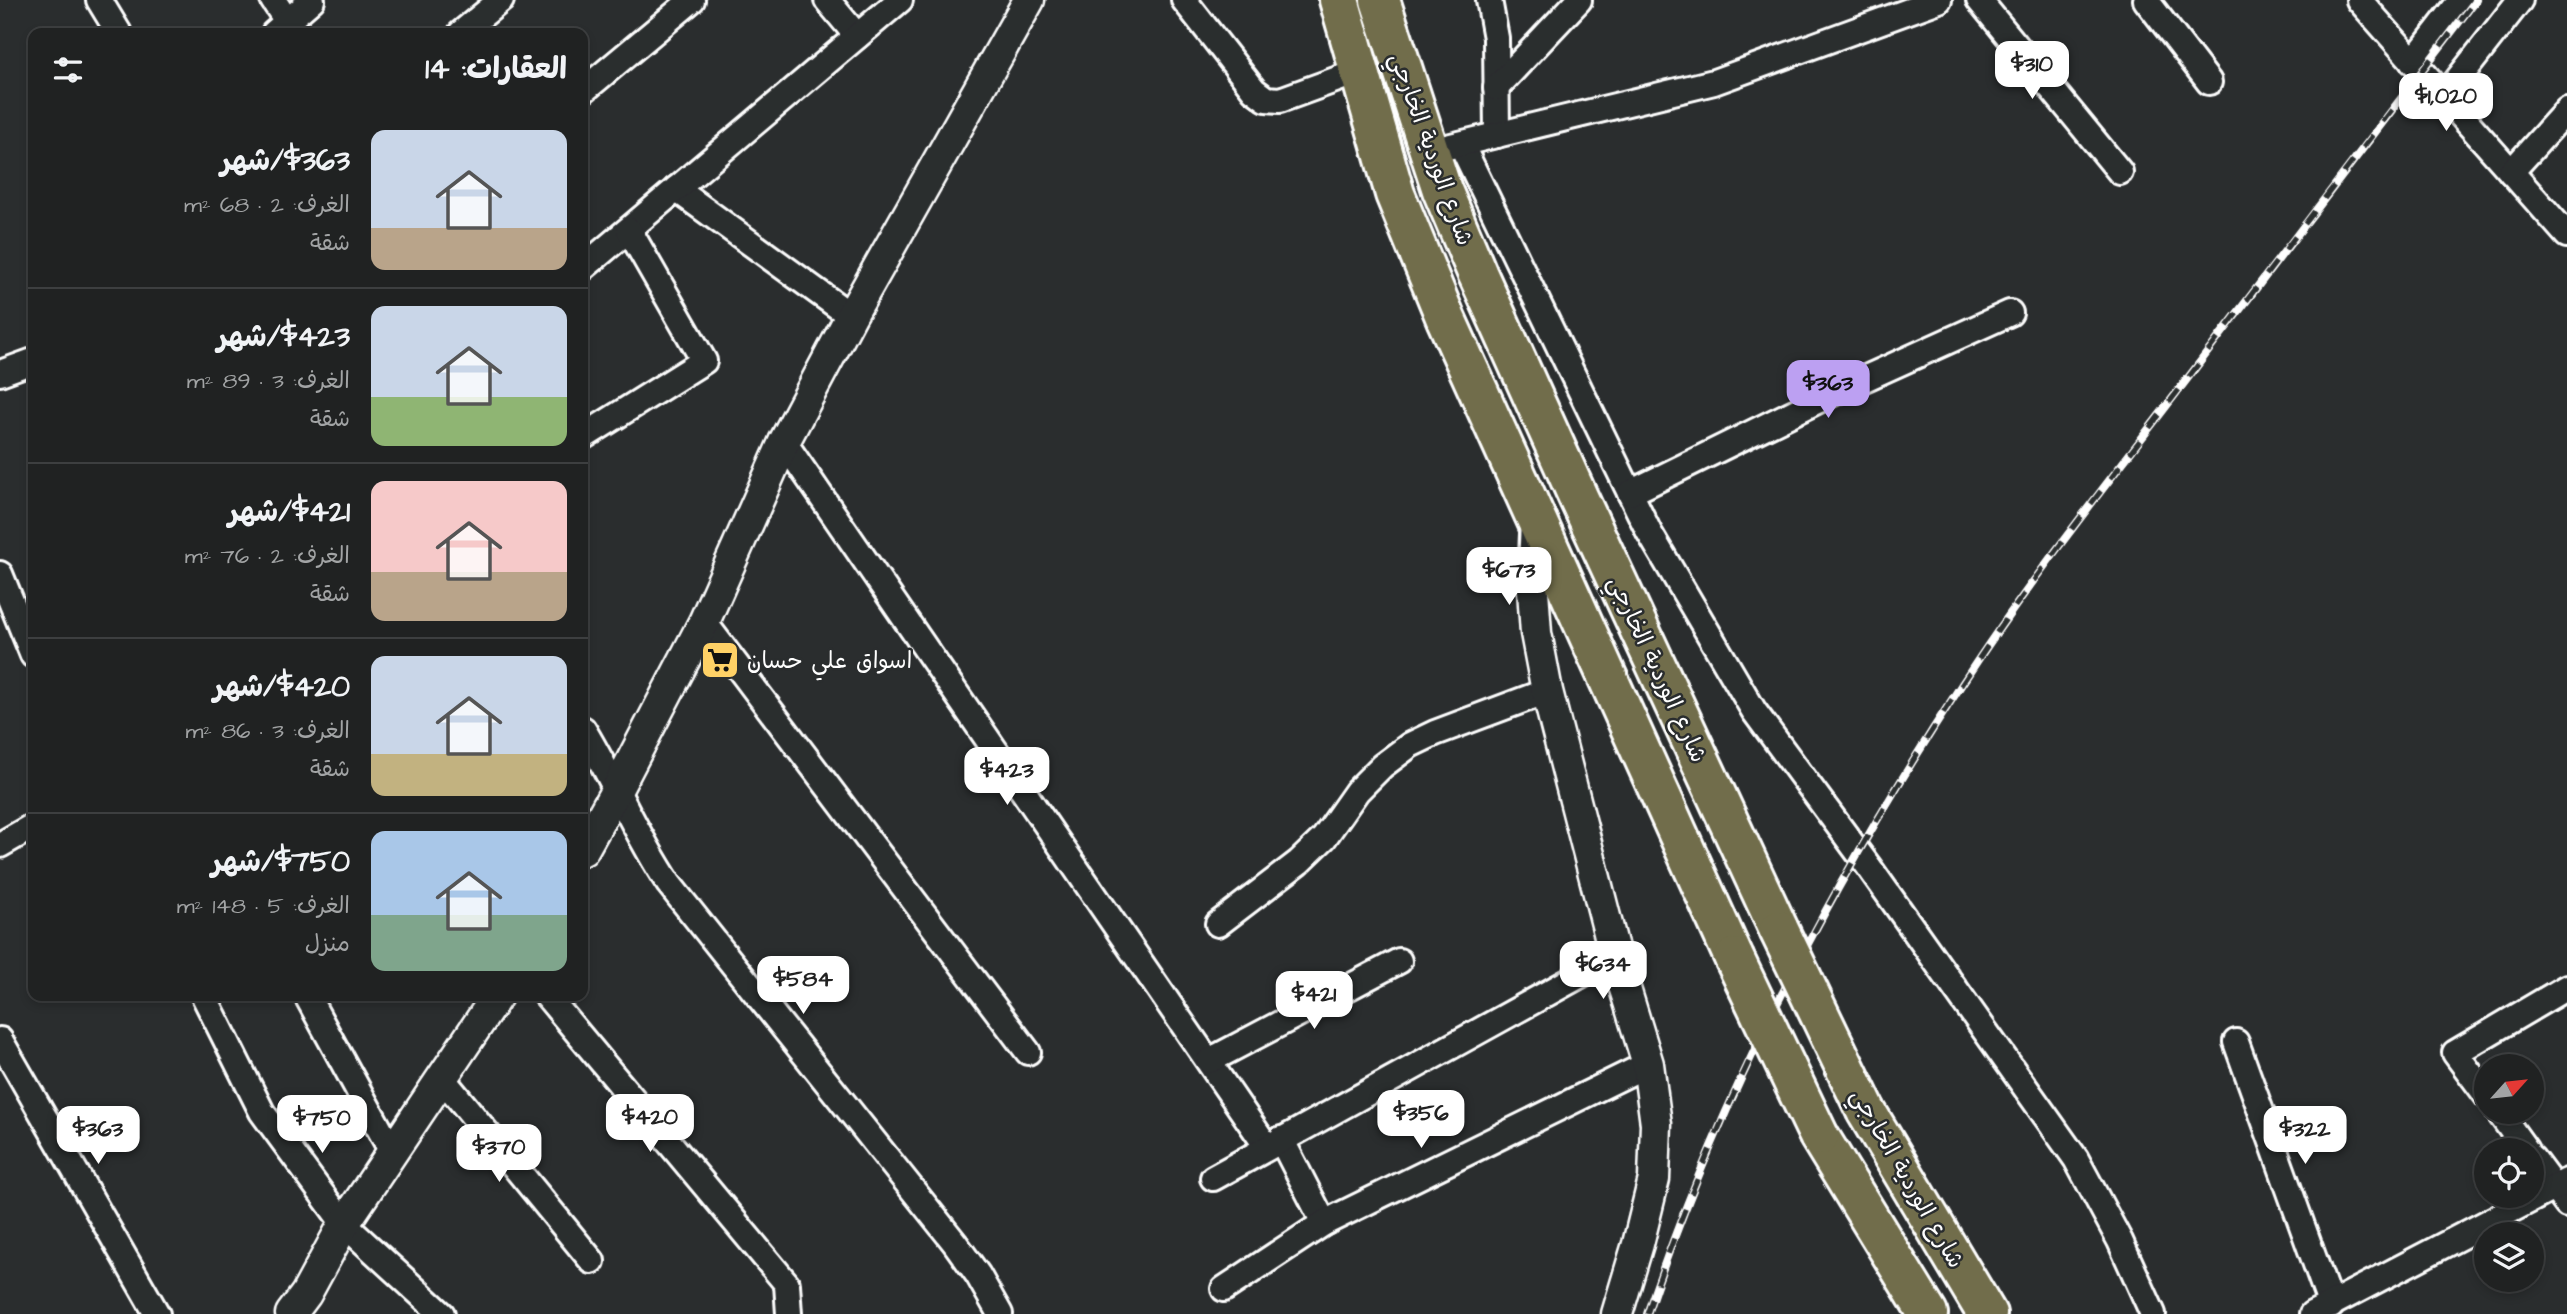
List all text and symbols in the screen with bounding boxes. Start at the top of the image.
pin: $310 [1991,42,2073,101]
text: العقارات: 14 [425,48,567,90]
text: $310 [2011,48,2053,80]
street label: شارع الوردية الخارجي [1378,49,1481,251]
icon: filters [49,51,87,89]
pin: $1,020 [2389,74,2503,133]
text: $1,020 [2415,80,2477,112]
text: $363/شهر [220,140,350,182]
icon: home [427,158,511,242]
text: الغرف: 2 · 68 m² [184,189,350,221]
text: شقة [310,227,350,259]
text: $423/شهر [217,316,350,358]
icon: home [427,334,511,418]
pin: $363 [1787,360,1869,420]
text: الغرف: 3 · 89 m² [187,365,350,397]
text: $363 [1803,367,1853,399]
text: شقة [310,403,350,435]
text: $421/شهر [228,491,350,533]
icon: home [427,509,511,593]
text: الغرف: 2 · 76 m² [185,540,350,572]
pin: $673 [1468,548,1550,607]
text: $673 [1482,554,1536,586]
street label: شارع الوردية الخارجي [1596,571,1714,770]
text: شقة [310,578,350,610]
supermarket icon: اسواق علي حسان [699,639,741,681]
place label: اسواق علي حسان [747,645,912,681]
text: $420/شهر [213,666,350,708]
icon: home [427,684,511,768]
text: الغرف: 3 · 86 m² [185,715,350,747]
pin: $423 [966,748,1048,807]
text: شقة [310,753,350,785]
text: $423 [980,754,1034,786]
text: $750/شهر [211,841,350,883]
icon: home [427,859,511,943]
text: الغرف: 5 · 148 m² [177,890,350,922]
text: منزل [305,928,350,960]
pin: $634 [1562,942,1644,1001]
text: $634 [1576,948,1630,980]
pin: $584 [762,956,844,1016]
text: $584 [773,963,833,995]
pin: $421 [1273,972,1355,1031]
text: $421 [1292,978,1336,1010]
north arrow [2474,1054,2544,1124]
map controls [2474,1054,2544,1292]
street label: شارع الوردية الخارجي [1839,1083,1972,1276]
pin: $356 [1380,1090,1462,1150]
pin: $420 [609,1094,691,1154]
pin: $750 [281,1096,363,1155]
text: $356 [1393,1097,1449,1129]
text: $420 [622,1101,678,1133]
text: $750 [293,1102,351,1134]
pin: $363 [57,1106,139,1166]
pin: $322 [2264,1106,2346,1166]
text: $363 [73,1113,123,1145]
text: $322 [2280,1113,2330,1145]
pin: $370 [458,1124,540,1184]
text: $370 [472,1131,526,1163]
button: locate [2474,1138,2544,1208]
button: layers [2474,1222,2544,1292]

